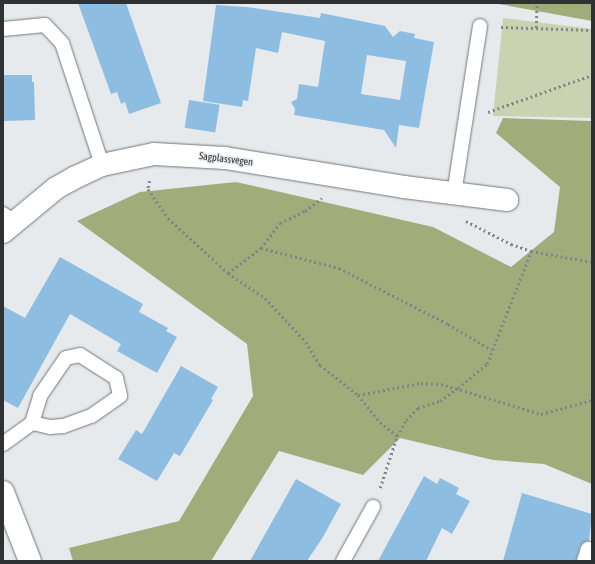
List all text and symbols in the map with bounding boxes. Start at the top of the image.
street label: Sagplassvegen [198,150,254,168]

